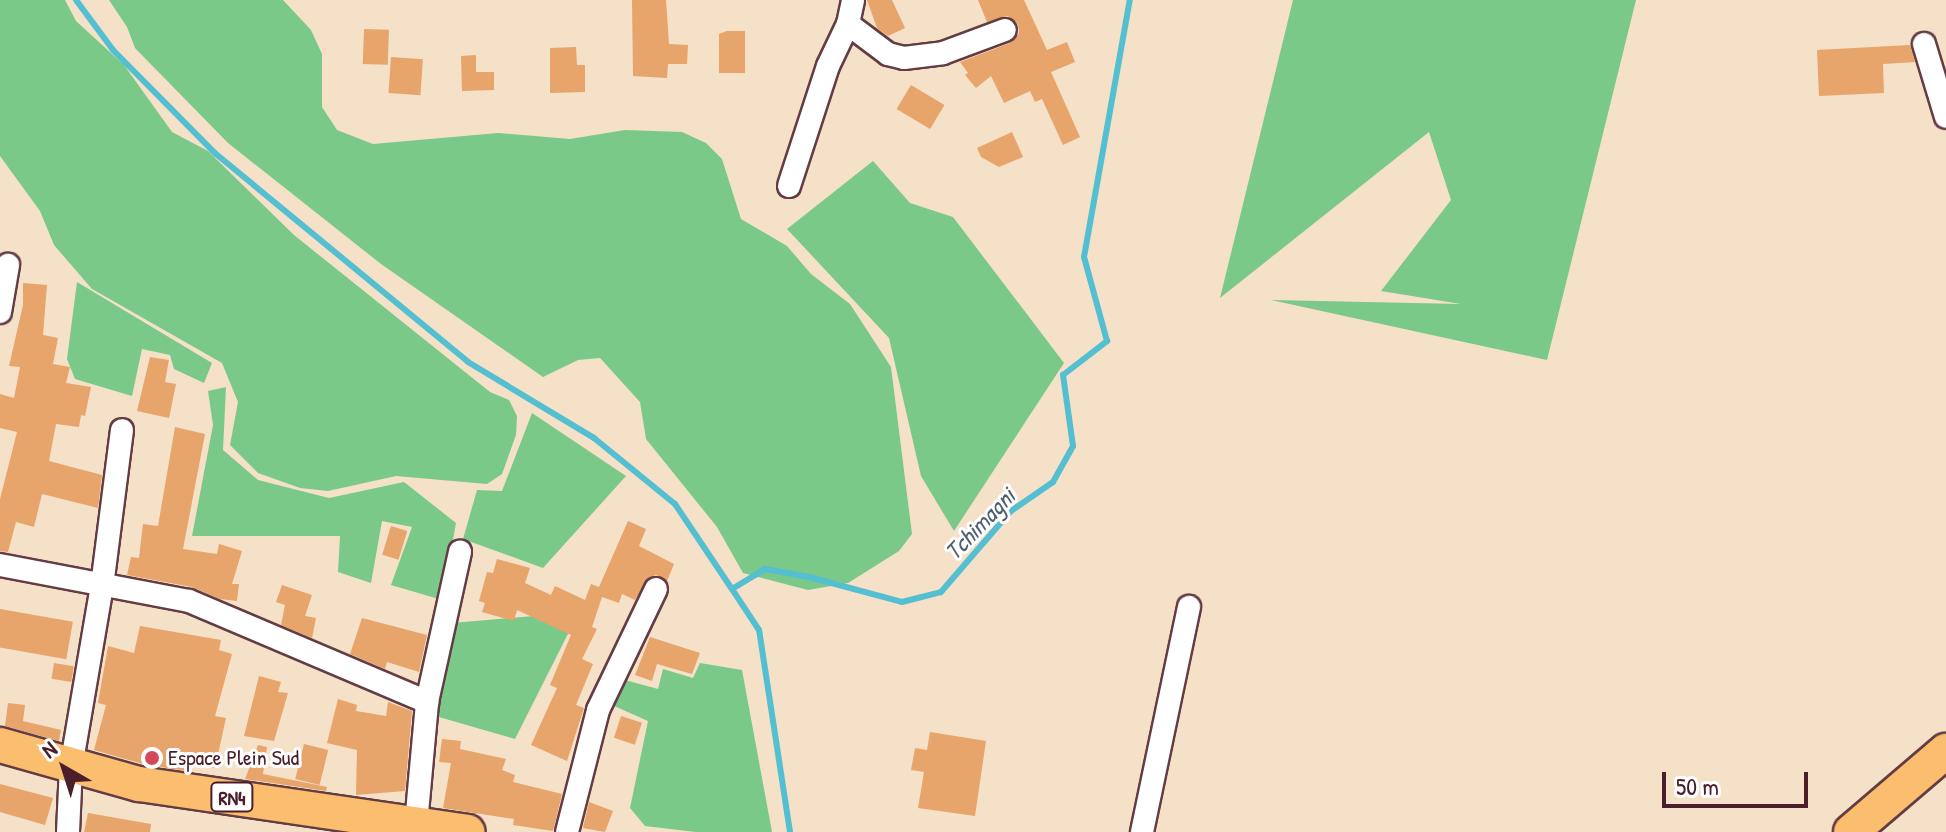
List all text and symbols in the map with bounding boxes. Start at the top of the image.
water label: Tchimagni [939,482,1021,566]
north arrow [24,728,104,808]
text: N [35,734,63,765]
place label: Espace Plein Sud [168,745,299,771]
marker: Espace Plein Sud [143,749,161,767]
scale bar [1666,756,1812,806]
text: 50 m [1676,770,1719,802]
road number: RN4 [210,781,254,813]

